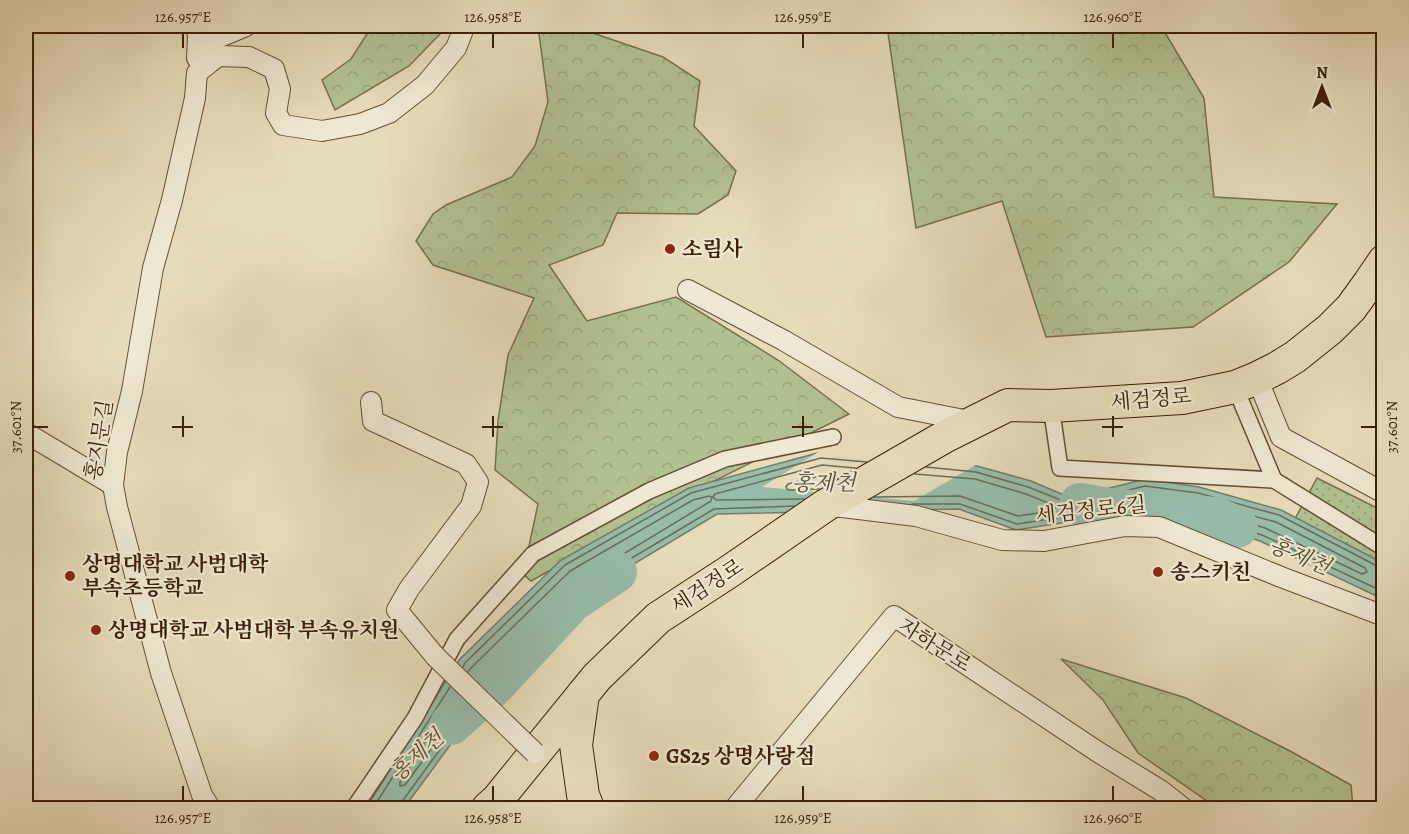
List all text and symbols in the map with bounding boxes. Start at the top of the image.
text: 126.957°E [155,7,211,27]
text: 126.958°E [464,7,522,27]
text: 126.959°E [774,7,832,27]
text: 126.960°E [1084,7,1142,27]
north arrow [1292,57,1352,117]
text: N [1316,62,1328,84]
place label: 소림사 [682,235,744,263]
marker: 소림사 [663,242,677,256]
street label: 세검정로 [1109,382,1193,416]
street label: 홍지문길 [79,398,119,482]
text: 37.601°N [6,401,26,453]
text: 37.601°N [1382,401,1402,453]
water label: 홍제천 [792,468,858,498]
street label: 세검정로6길 [1034,490,1148,530]
water label: 홍제천 [1264,530,1336,583]
place label: 상명대학교 사범대학 부속초등학교 [82,550,269,602]
street label: 세검정로 [665,552,749,620]
place label: 송스키친 [1170,558,1251,586]
marker: 송스키친 [1151,565,1165,579]
marker: 상명대학교 사범대학 부속초등학교 [63,569,77,583]
street label: 자하문로 [893,612,977,678]
place label: 상명대학교 사범대학 부속유치원 [108,616,399,644]
marker: 상명대학교 사범대학 부속유치원 [89,623,103,637]
water label: 홍제천 [383,722,452,788]
place label: GS25 상명사랑점 [666,742,815,770]
marker: GS25 상명사랑점 [647,749,661,763]
text: 126.957°E [155,808,211,828]
text: 126.958°E [464,808,522,828]
text: 126.959°E [774,808,832,828]
text: 126.960°E [1084,808,1142,828]

